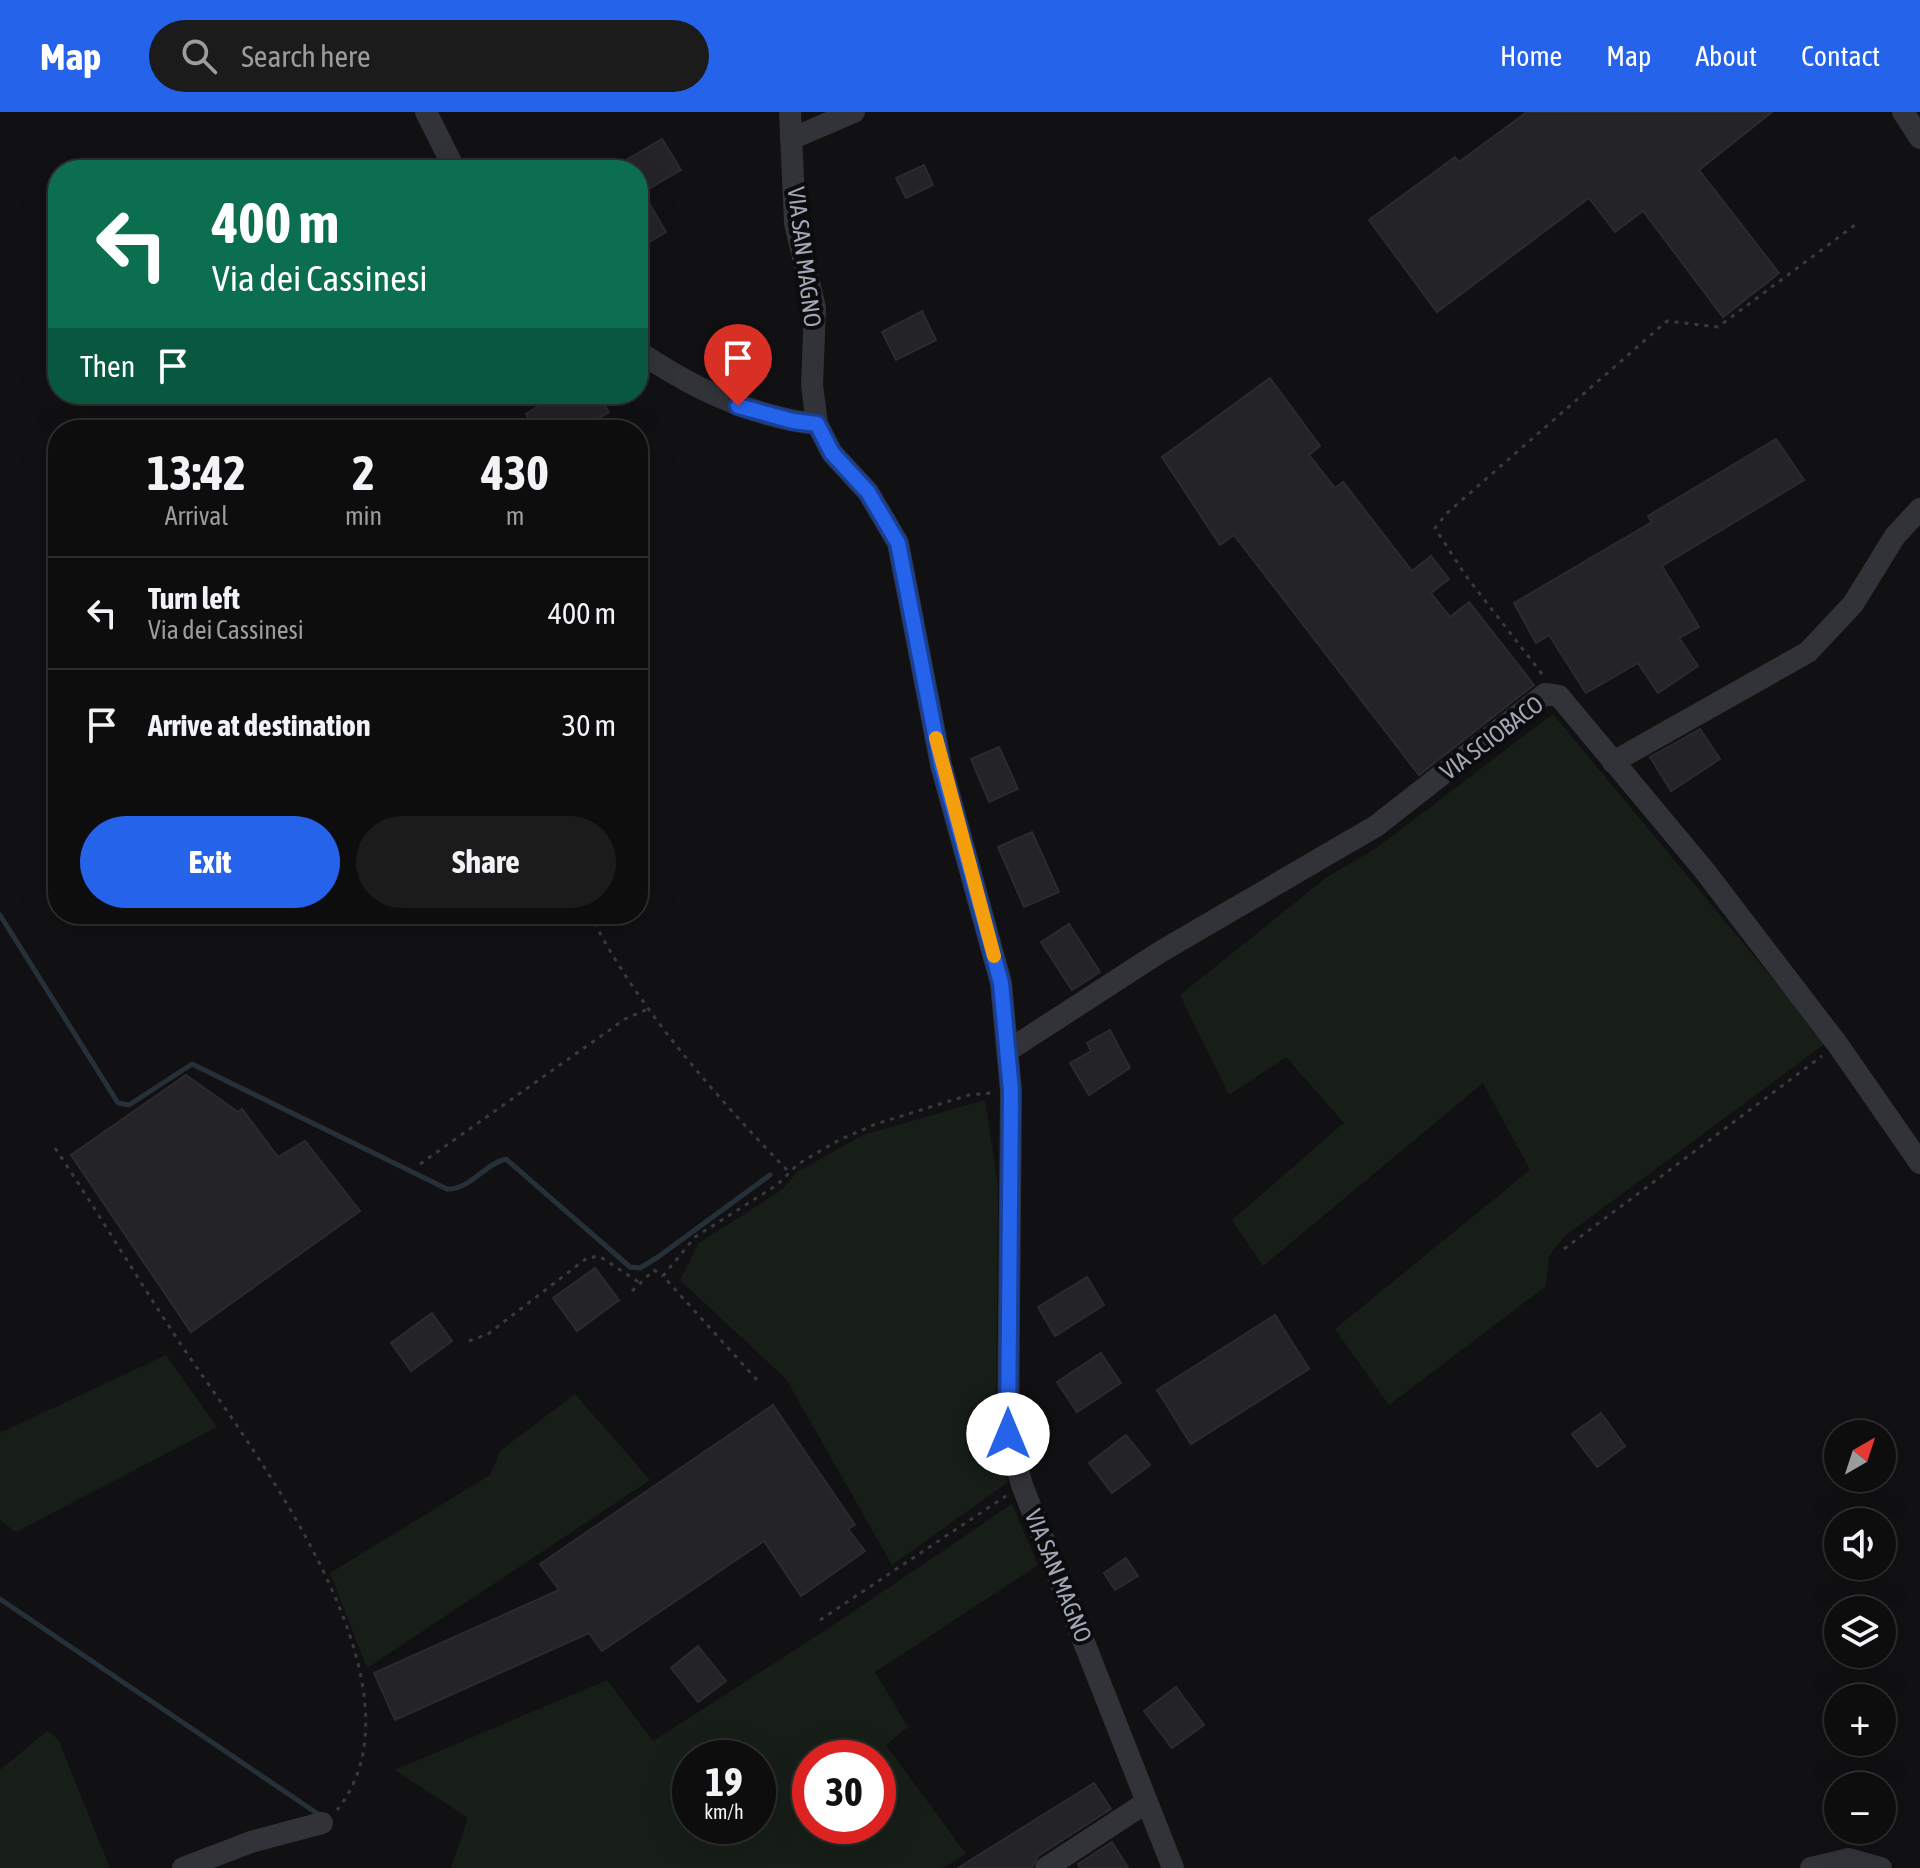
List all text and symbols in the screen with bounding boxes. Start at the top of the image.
search box [149,20,709,92]
icon: search [177,34,221,78]
text: Map [40,35,101,78]
text: Search here [241,39,371,73]
text: Home [1500,40,1562,72]
text: Map [1606,40,1651,72]
text: About [1695,40,1757,72]
text: Contact [1801,40,1880,72]
street label: VIA SAN MAGNO [783,185,826,329]
text: 400 m [212,191,339,255]
icon: left [80,192,184,296]
text: Via dei Cassinesi [212,257,428,299]
pin [704,324,772,406]
icon: arrive [716,336,760,380]
icon: arrive [151,344,195,388]
text: Then [80,349,135,383]
text: 13:42 [147,445,246,500]
text: 2 [352,445,375,500]
text: 430 [481,445,549,500]
text: Arrival [165,501,228,531]
text: min [345,501,382,531]
text: m [506,501,524,531]
text: Turn left [148,581,240,615]
icon: left [80,591,124,635]
text: 400 m [548,596,616,630]
text: Via dei Cassinesi [148,615,304,645]
street label: VIA SCIOBACO [1435,690,1548,785]
icon: arrive [80,703,124,747]
text: Arrive at destination [148,708,370,742]
text: 30 m [562,708,616,742]
button: Exit [80,816,340,908]
button: Share [356,816,616,908]
position arrow [966,1392,1050,1476]
north arrow [1824,1420,1896,1492]
map controls [1824,1420,1896,1844]
street label: VIA SAN MAGNO [1020,1505,1097,1646]
button: sound [1824,1508,1896,1580]
button: layers [1824,1596,1896,1668]
button: + [1824,1684,1896,1756]
speed limit sign: 30 [792,1740,896,1844]
text: 19 [705,1759,743,1804]
button: − [1824,1772,1896,1844]
text: km/h [704,1800,744,1823]

